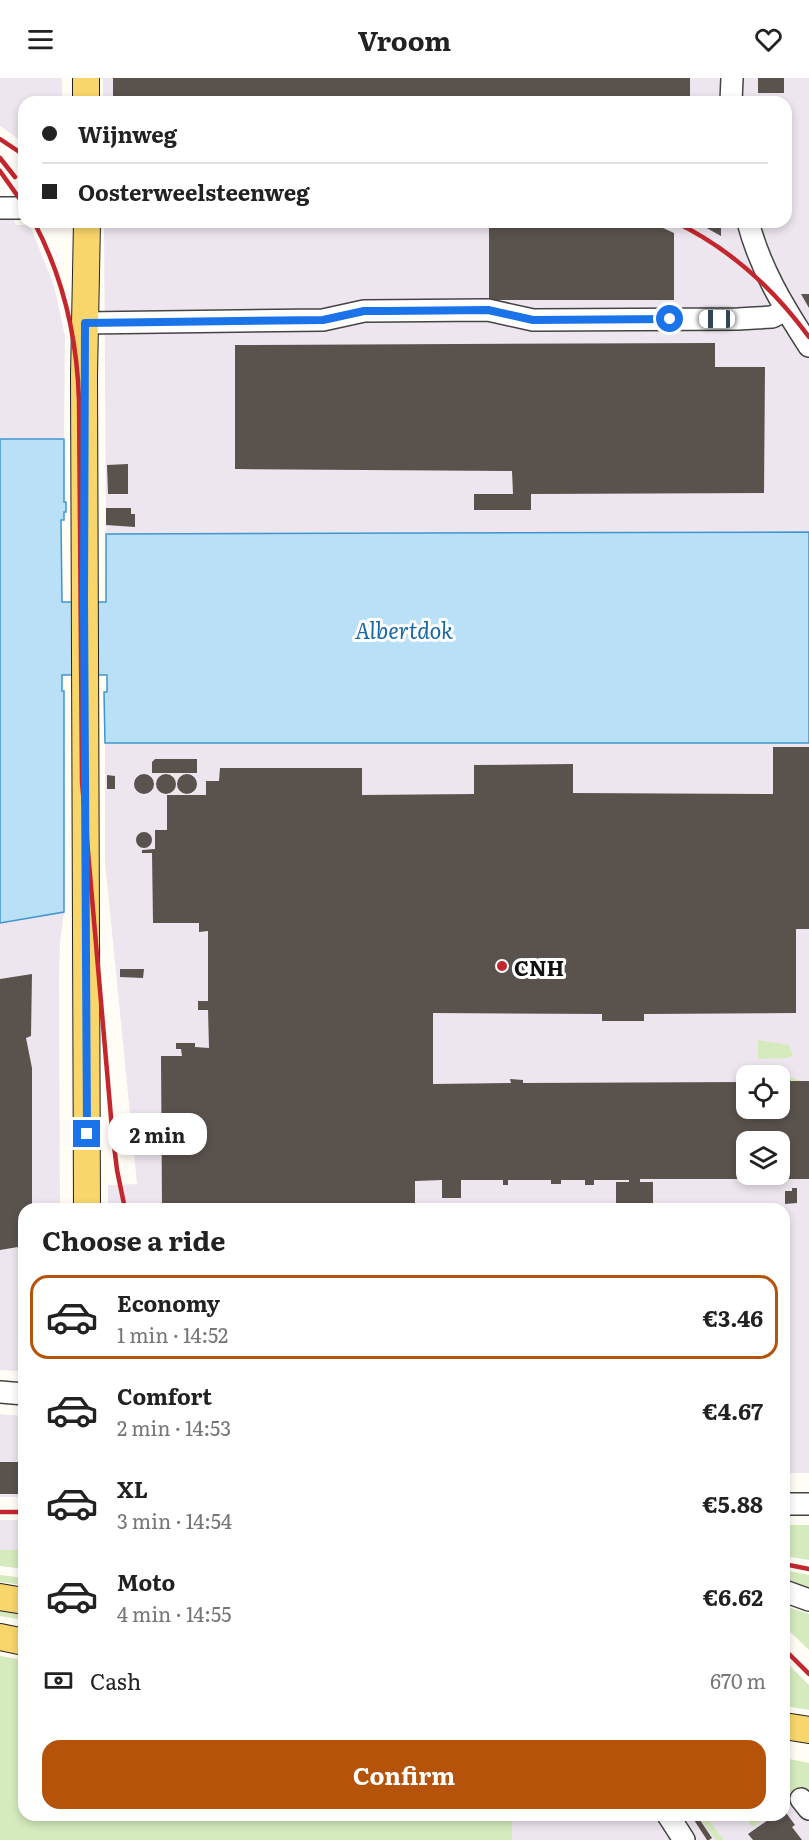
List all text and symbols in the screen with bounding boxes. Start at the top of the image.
text: Vroom [358,19,451,59]
icon: menu [24,23,57,56]
icon: heart [752,23,785,56]
text: Wijnweg [78,117,177,150]
text: Oosterweelsteenweg [78,175,310,208]
route start [656,305,683,332]
car [699,310,735,328]
water label: Albertdok [355,613,453,646]
place label: CNH [514,951,564,982]
marker: CNH [495,959,509,973]
map controls [736,1065,790,1185]
button: locate [736,1065,790,1119]
callout: 2 min [108,1113,207,1155]
text: 2 min [130,1119,185,1149]
route end [73,1120,100,1147]
button: layers [736,1131,790,1185]
text: Choose a ride [42,1219,225,1259]
text: Economy [117,1286,220,1319]
icon: car [45,1290,99,1344]
text: €3.46 [703,1301,763,1334]
text: 1 min · 14:52 [117,1319,228,1349]
text: Comfort [117,1379,212,1412]
icon: car [45,1383,99,1437]
text: €4.67 [702,1394,763,1427]
text: 2 min · 14:53 [117,1412,231,1442]
text: XL [117,1472,148,1505]
icon: car [45,1476,99,1530]
text: €5.88 [703,1487,763,1520]
text: 3 min · 14:54 [117,1505,232,1535]
text: Moto [117,1565,175,1598]
icon: car [45,1569,99,1623]
text: €6.62 [703,1580,763,1613]
text: 4 min · 14:55 [117,1598,231,1628]
icon: cash [42,1664,75,1697]
text: Cash [90,1664,141,1697]
text: 670 m [710,1665,766,1695]
button: Confirm [42,1740,766,1809]

